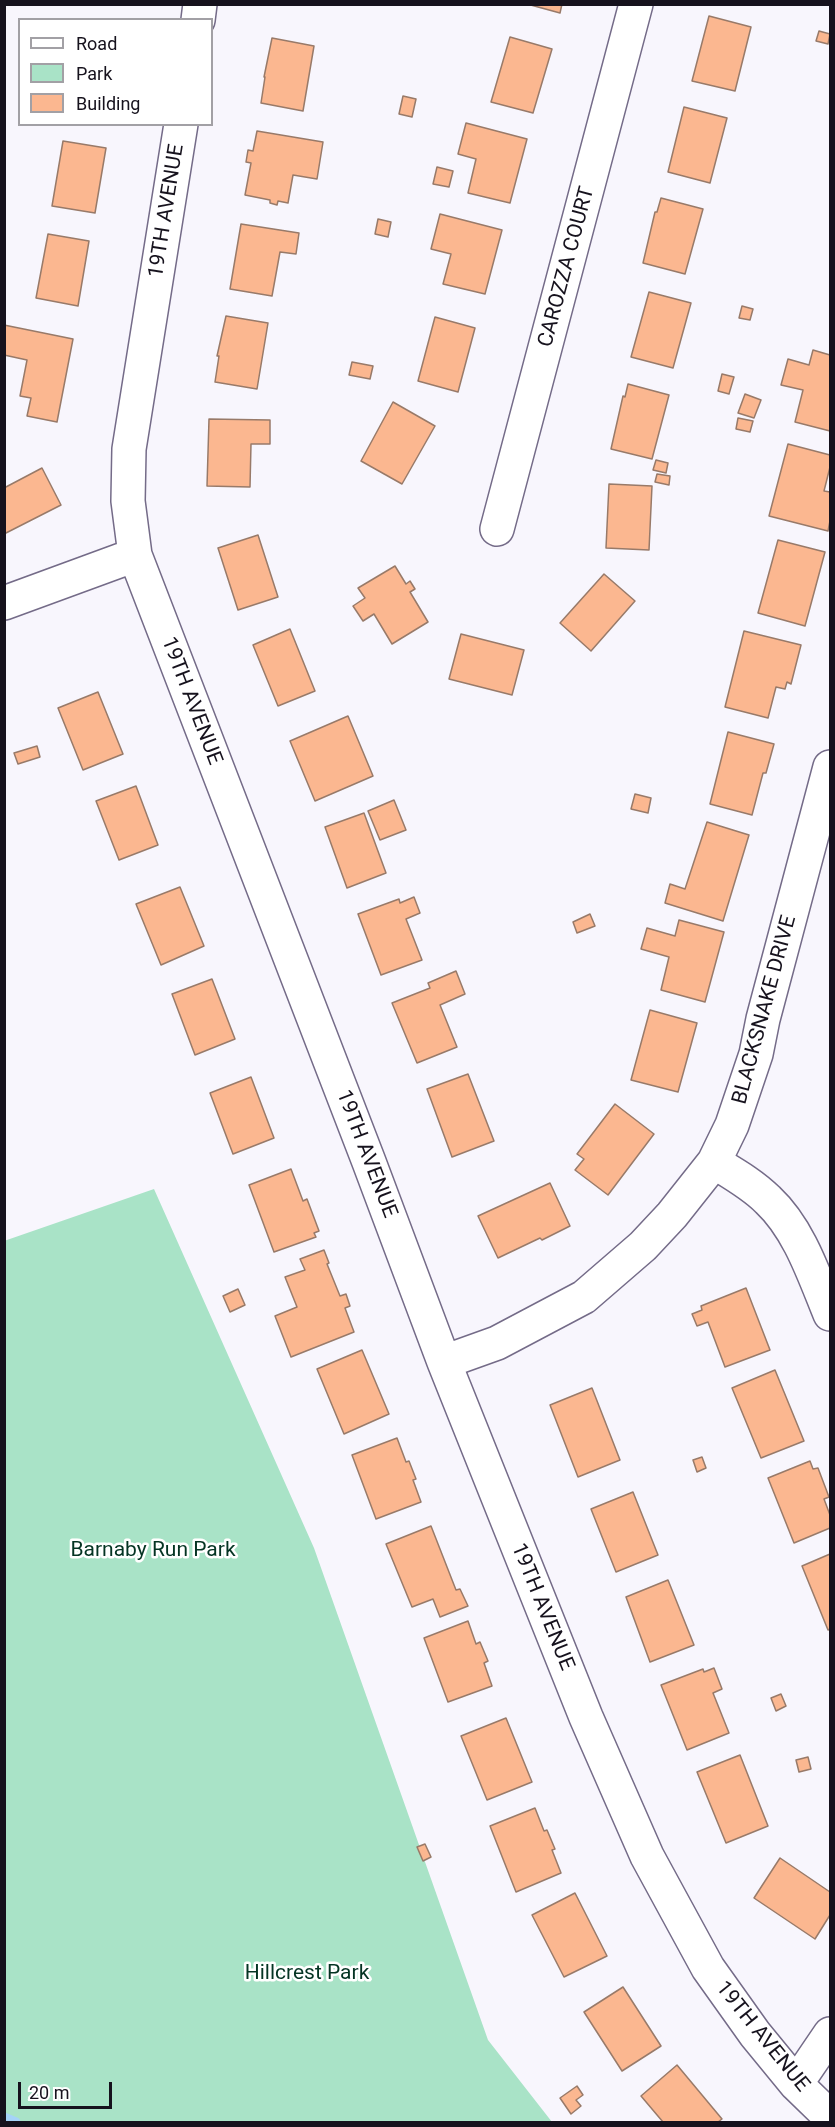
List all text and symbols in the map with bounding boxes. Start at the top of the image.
legend [18,18,213,126]
text: Road [76,33,117,54]
text: Park [76,63,112,84]
text: Building [76,93,140,114]
street label: 19TH AVENUE [144,142,190,280]
street label: CAROZZA COURT [533,184,601,350]
street label: 19TH AVENUE [155,633,227,769]
street label: BLACKSNAKE DRIVE [728,913,802,1107]
street label: 19TH AVENUE [330,1086,402,1222]
park label: Barnaby Run Park [70,1538,236,1564]
street label: 19TH AVENUE [505,1540,579,1674]
park label: Hillcrest Park [245,1961,369,1987]
street label: 19TH AVENUE [710,1977,814,2097]
scale bar [21,2070,116,2108]
text: 20 m [29,2082,69,2103]

